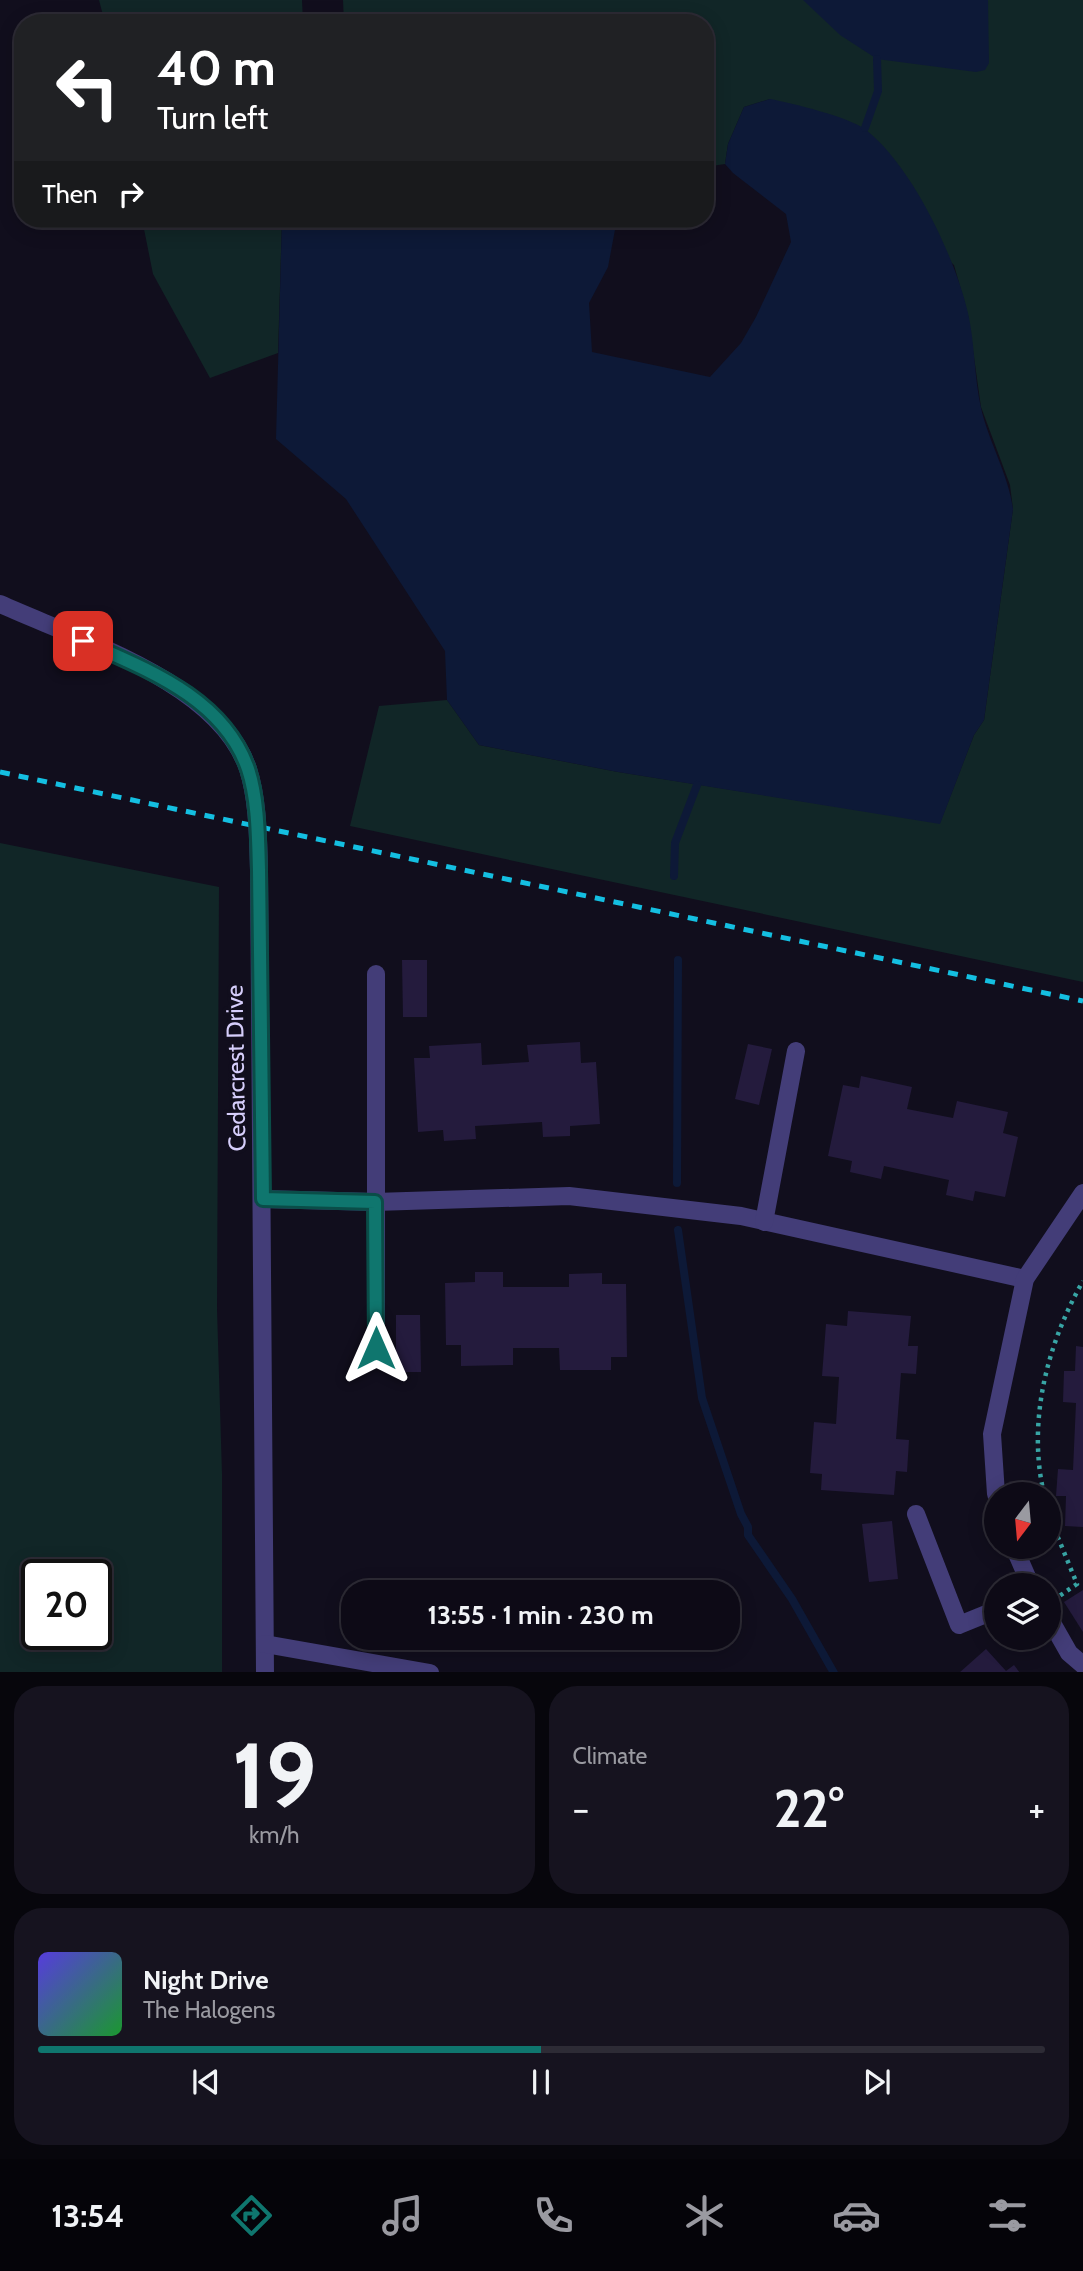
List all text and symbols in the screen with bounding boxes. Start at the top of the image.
text: 40 m [157,38,276,97]
icon: left [42,42,133,133]
text: Turn left [157,98,268,137]
icon: right [112,175,150,213]
text: Then [42,178,98,210]
pin [53,611,113,671]
icon: arrive [64,622,102,660]
street label: Cedarcrest Drive [220,984,251,1152]
position arrow [339,1311,413,1385]
north arrow [984,1482,1060,1559]
map controls [984,1482,1061,1650]
speed limit sign: 20 [21,1559,112,1650]
button: layers [984,1573,1061,1650]
text: 13:55 · 1 min · 230 m [428,1599,653,1631]
text: 19 [232,1720,317,1831]
text: Climate [573,1742,647,1770]
text: 22° [774,1777,844,1840]
text: − [573,1785,589,1832]
text: + [1028,1785,1045,1832]
text: km/h [249,1821,299,1849]
text: Night Drive [143,1964,269,1996]
text: The Halogens [143,1996,275,2024]
icon: previous [187,2063,225,2101]
icon: pause [522,2063,560,2101]
icon: next [858,2063,896,2101]
icon: directions [227,2191,276,2240]
icon: music [378,2191,427,2240]
icon: phone [529,2191,578,2240]
icon: climate [680,2191,729,2240]
icon: car [832,2191,881,2240]
icon: filters [983,2191,1032,2240]
text: 13:54 [51,2196,124,2235]

